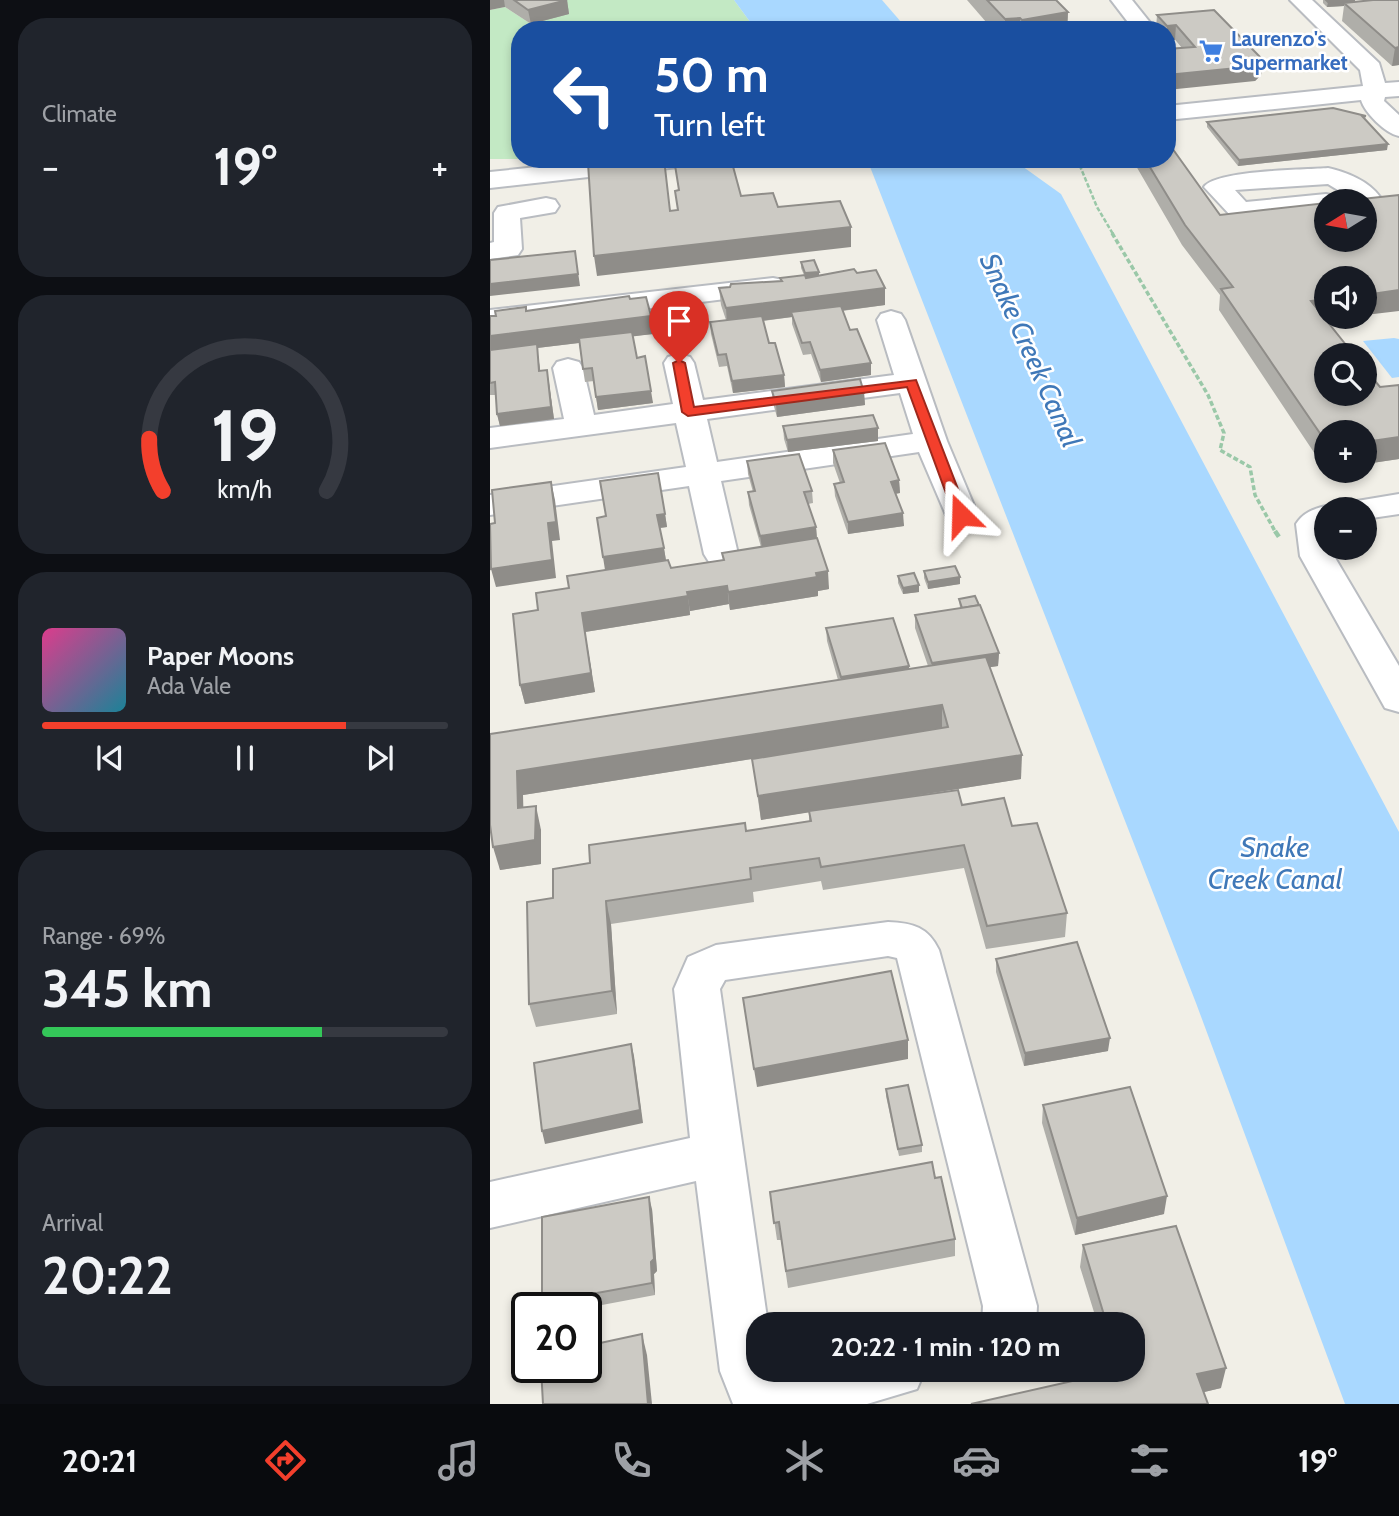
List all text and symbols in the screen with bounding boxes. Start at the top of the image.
place label: Laurenzo's Supermarket [1231,26,1348,75]
supermarket icon: Laurenzo's Supermarket [1197,37,1225,65]
text: 50 m [654,45,769,104]
icon: left [539,49,630,140]
text: Climate [42,100,117,128]
text: Turn left [654,105,765,144]
text: 19° [213,135,277,198]
text: − [42,143,59,190]
text: + [431,143,448,190]
north arrow [1314,189,1377,252]
map controls [1314,189,1377,560]
water label: Snake Creek Canal [973,248,1089,453]
button: sound [1314,266,1377,329]
pin [649,291,709,363]
icon: arrive [660,302,698,340]
button: search [1314,343,1377,406]
text: 19 [211,391,279,479]
button: + [1314,420,1377,483]
text: km/h [218,474,272,504]
position arrow [924,478,998,552]
button: − [1314,497,1377,560]
text: Paper Moons [147,640,294,672]
text: Ada Vale [147,672,231,700]
icon: previous [91,739,129,777]
icon: pause [226,739,264,777]
icon: next [361,739,399,777]
water label: Snake Creek Canal [1208,830,1343,896]
text: Range · 69% [42,922,166,950]
text: 345 km [42,957,212,1020]
text: Arrival [42,1209,103,1237]
text: 20:22 [42,1244,173,1307]
speed limit sign: 20 [511,1292,602,1383]
text: 20:22 · 1 min · 120 m [831,1331,1060,1363]
icon: directions [261,1436,310,1485]
icon: music [434,1436,483,1485]
icon: phone [607,1436,656,1485]
icon: climate [780,1436,829,1485]
icon: car [952,1436,1001,1485]
icon: filters [1125,1436,1174,1485]
text: 20:21 [62,1441,137,1480]
text: 19° [1298,1441,1337,1480]

